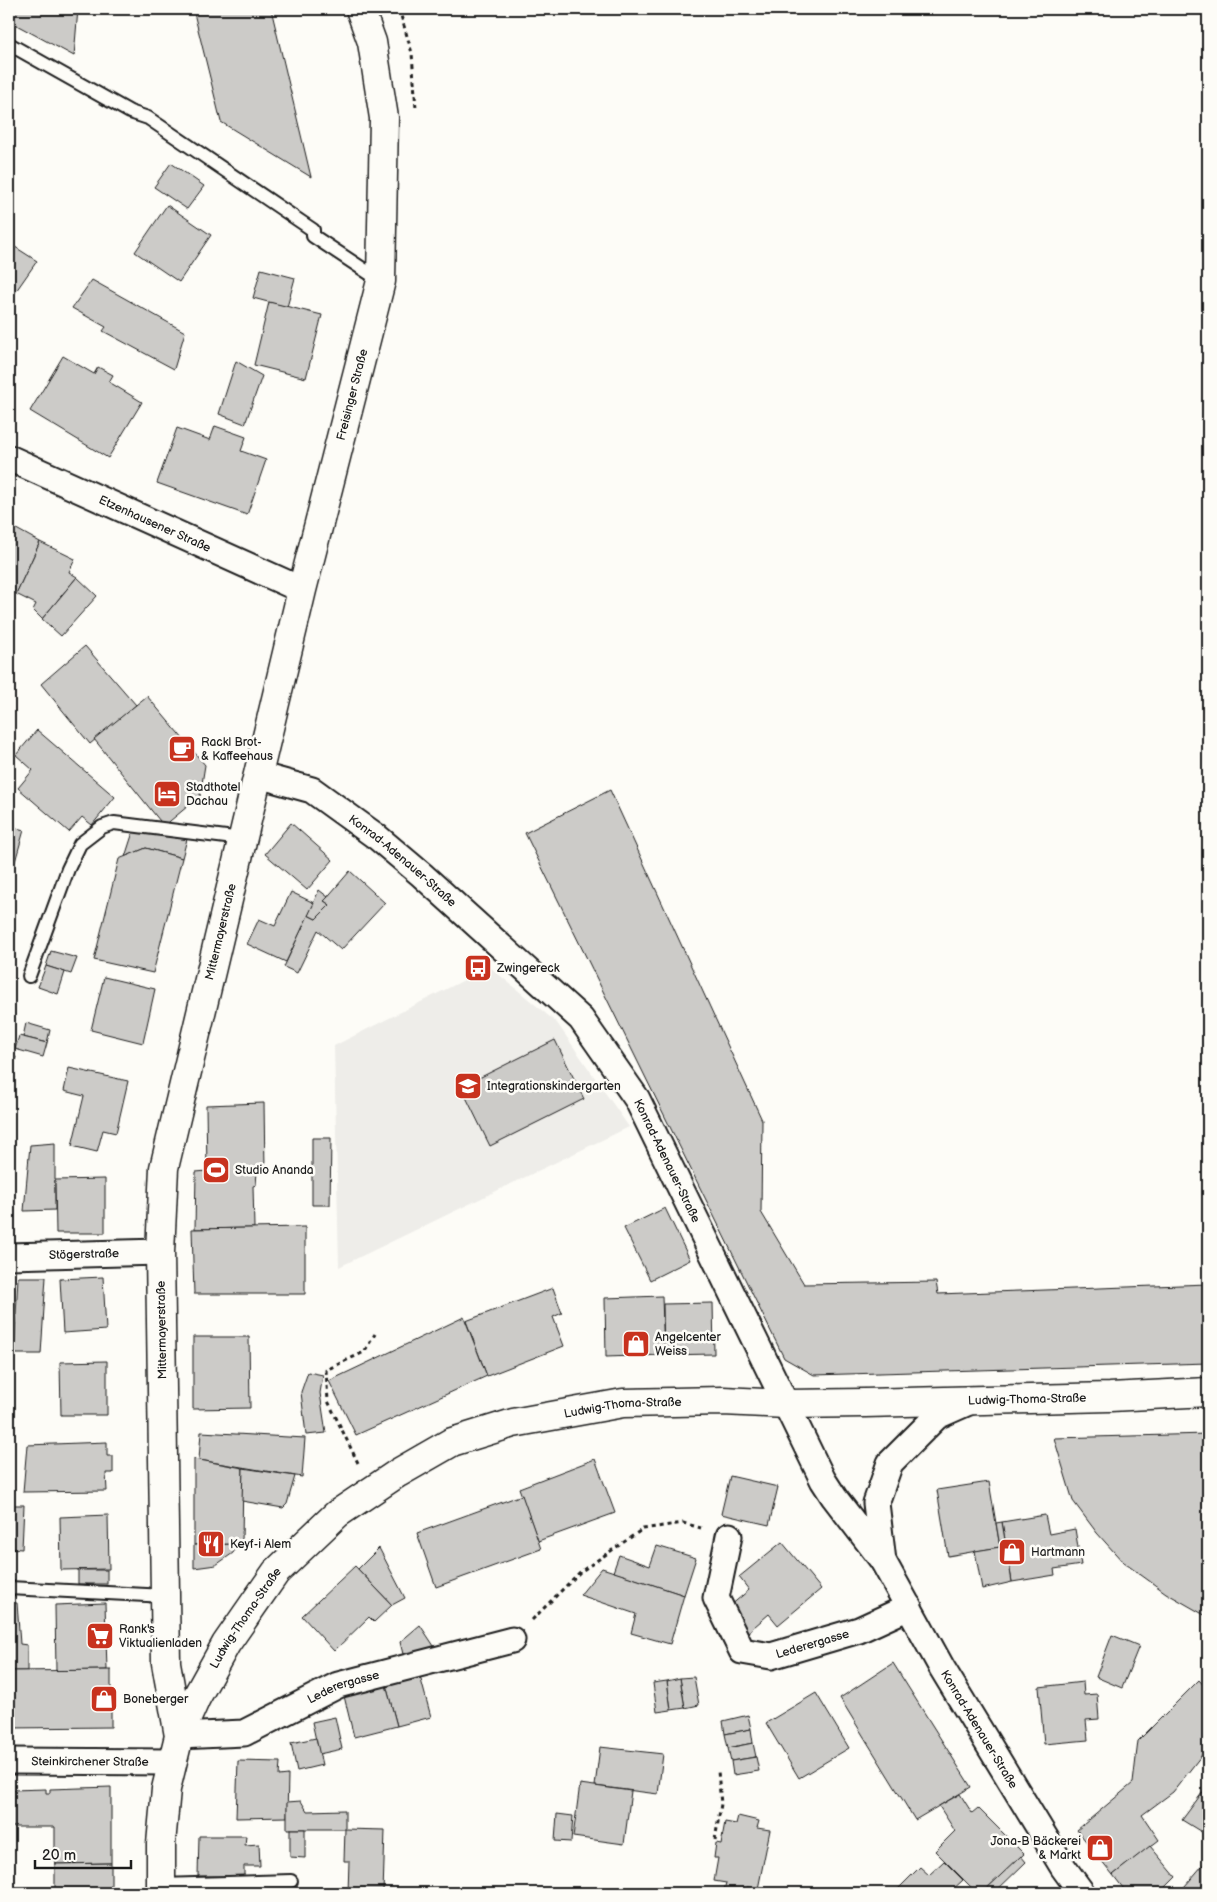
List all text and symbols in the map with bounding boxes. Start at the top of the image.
street label: Freisinger Straße [333,347,371,442]
street label: Etzenhausener Straße [97,492,213,555]
cafe icon: Rackl Brot- & Kaffeehaus [167,734,197,764]
place label: Rackl Brot- & Kaffeehaus [201,735,273,764]
hotel icon: Stadthotel Dachau [152,779,182,809]
place label: Stadthotel Dachau [186,780,240,809]
street label: Konrad-Adenauer-Straße [346,811,459,910]
street label: Mittermayerstraße [202,882,239,982]
bus stop icon: Zwingereck [463,953,493,983]
place label: Zwingereck [496,961,560,976]
school or university icon: Integrationskindergarten [453,1071,483,1101]
place label: Integrationskindergarten [487,1079,621,1094]
street label: Konrad-Adenauer-Straße [631,1096,704,1225]
sports icon: Studio Ananda [201,1155,231,1185]
place label: Studio Ananda [235,1163,314,1178]
street label: Stögerstraße [49,1246,119,1262]
street label: Mittermayerstraße [154,1280,170,1380]
shop icon: Angelcenter Weiss [621,1329,651,1359]
place label: Angelcenter Weiss [655,1330,721,1359]
street label: Ludwig-Thoma-Straße [968,1390,1087,1408]
street label: Ludwig-Thoma-Straße [563,1394,682,1421]
restaurant icon: Keyf-i Alem [196,1529,226,1559]
place label: Keyf-i Alem [230,1537,291,1552]
shop icon: Hartmann [997,1537,1027,1567]
place label: Hartmann [1031,1545,1085,1560]
street label: Ludwig-Thoma-Straße [207,1564,284,1671]
supermarket icon: Rank's Viktualienladen [85,1621,115,1651]
place label: Rank's Viktualienladen [119,1622,202,1651]
street label: Lederergasse [774,1626,851,1662]
street label: Lederergasse [305,1667,381,1707]
street label: Konrad-Adenauer-Straße [938,1667,1021,1791]
shop icon: Boneberger [89,1684,119,1714]
place label: Boneberger [123,1692,189,1707]
street label: Steinkirchener Straße [31,1754,149,1769]
shop icon: Jona-B Bäckerei & Markt [1085,1833,1115,1863]
place label: Jona-B Bäckerei & Markt [991,1834,1081,1863]
scale bar [35,1837,131,1869]
text: 20 m [42,1846,76,1865]

